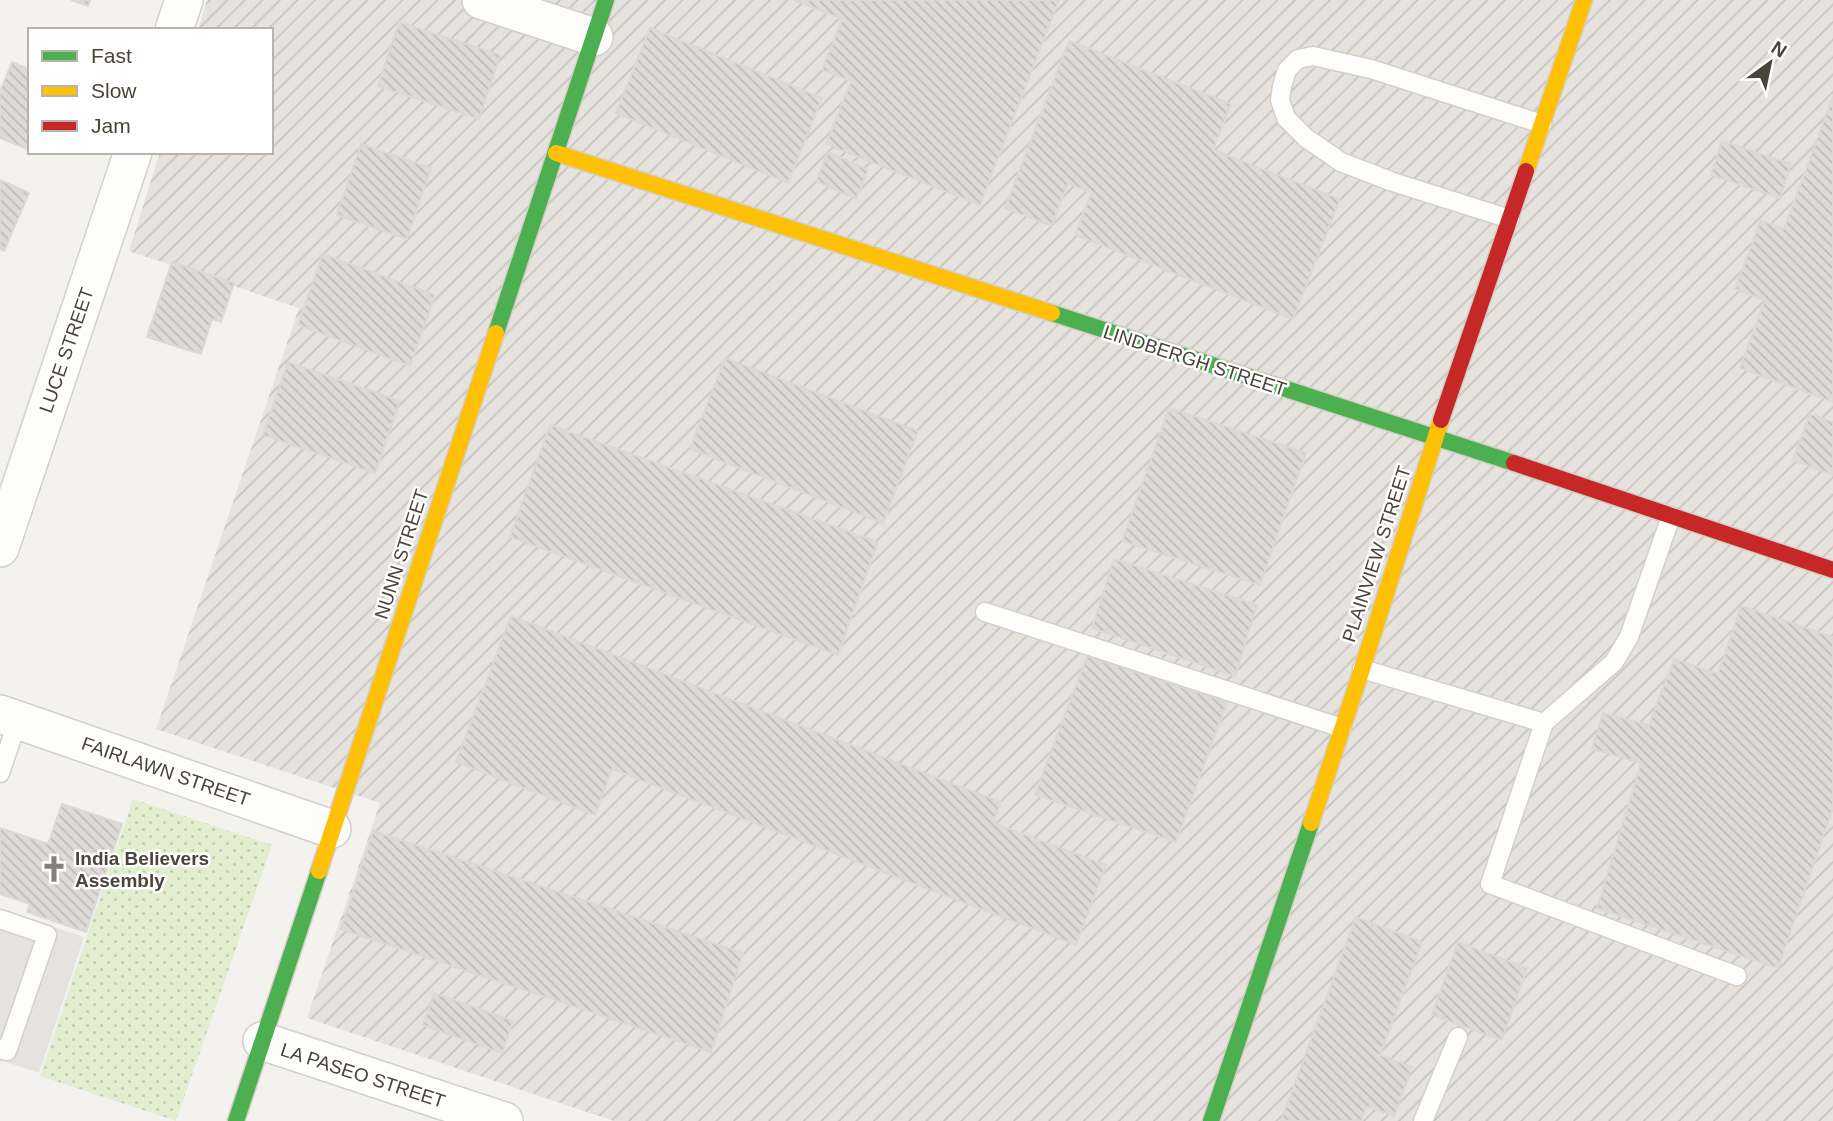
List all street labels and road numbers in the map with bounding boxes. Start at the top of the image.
street label: LUCE STREET [35,284,98,415]
street label: LINDBERGH STREET [1101,321,1289,400]
street label: PLAINVIEW STREET [1338,463,1415,645]
street label: NUNN STREET [371,486,432,622]
street label: FAIRLAWN STREET [79,733,253,810]
street label: LA PASEO STREET [278,1039,448,1112]

